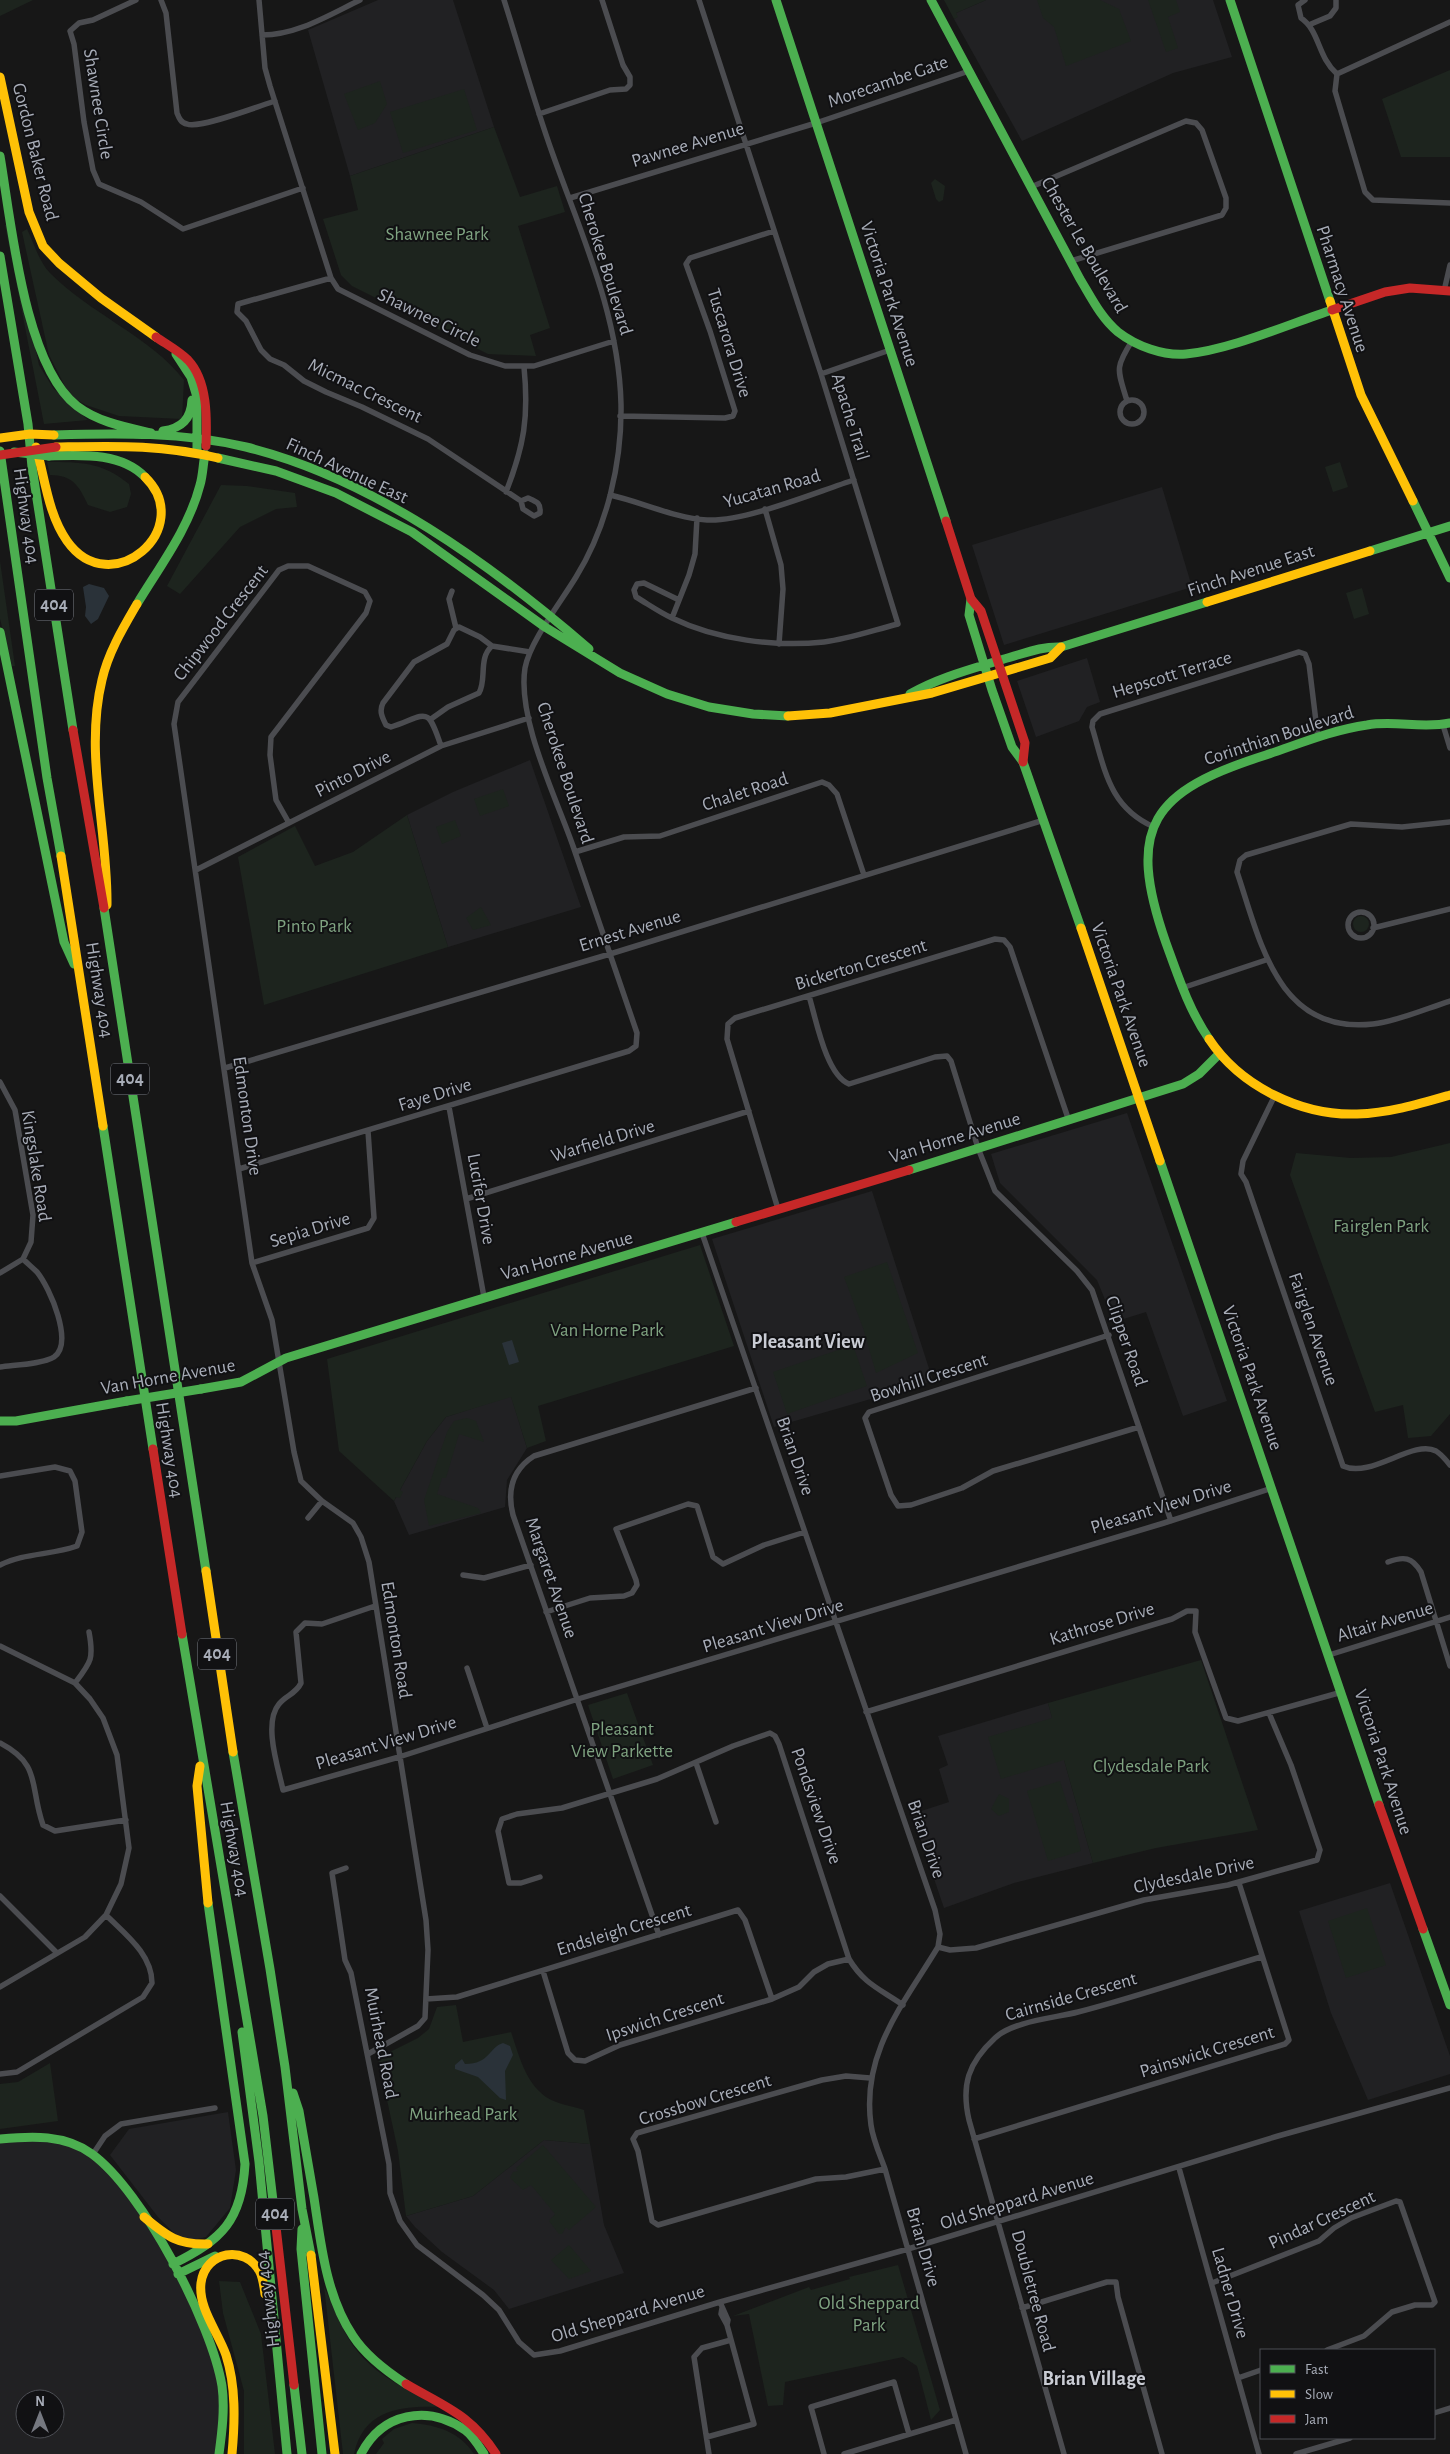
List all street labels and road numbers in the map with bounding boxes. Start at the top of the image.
street label: Shawnee Circle [80,47,116,161]
street label: Morecambe Gate [825,53,951,111]
street label: Gordon Baker Road [9,81,61,223]
street label: Pawnee Avenue [629,119,747,171]
street label: Chester Le Boulevard [1037,174,1131,316]
street label: Cherokee Boulevard [574,191,636,338]
street label: Victoria Park Avenue [857,219,921,369]
street label: Pharmacy Avenue [1313,223,1371,355]
street label: Shawnee Circle [375,285,483,351]
street label: Tuscarora Drive [703,286,755,400]
street label: Micmac Crescent [305,355,425,427]
street label: Apache Trail [828,371,872,463]
street label: Finch Avenue East [283,434,411,508]
street label: Yucatan Road [721,466,823,512]
street label: Highway 404 [10,467,42,565]
street label: Finch Avenue East [1185,542,1317,600]
street label: Chipwood Crescent [170,561,272,685]
road number: 404 [35,590,73,620]
street label: Hepscott Terrace [1110,648,1234,702]
street label: Cherokee Boulevard [533,700,597,846]
street label: Corinthian Boulevard [1202,703,1356,769]
street label: Pinto Drive [312,747,394,801]
street label: Chalet Road [700,769,790,815]
street label: Ernest Avenue [577,907,683,955]
street label: Victoria Park Avenue [1087,920,1155,1070]
street label: Bickerton Crescent [793,936,929,994]
street label: Highway 404 [82,941,116,1039]
street label: Edmonton Drive [229,1055,265,1177]
road number: 404 [111,1064,149,1094]
street label: Faye Drive [396,1075,474,1115]
street label: Kingslake Road [18,1109,54,1223]
street label: Van Horne Avenue [887,1109,1023,1167]
street label: Warfield Drive [549,1116,657,1166]
street label: Lucifer Drive [464,1152,498,1246]
street label: Sepia Drive [268,1209,352,1251]
street label: Van Horne Avenue [499,1228,635,1284]
street label: Fairglen Avenue [1285,1270,1341,1388]
street label: Clipper Road [1102,1293,1150,1389]
street label: Victoria Park Avenue [1218,1303,1286,1453]
street label: Bowhill Crescent [868,1350,990,1406]
street label: Van Horne Avenue [99,1356,237,1398]
street label: Highway 404 [152,1401,186,1499]
street label: Brian Drive [773,1414,817,1498]
street label: Pleasant View Drive [1088,1477,1234,1537]
street label: Margaret Avenue [521,1515,581,1641]
street label: Edmonton Road [377,1580,415,1700]
street label: Pleasant View Drive [700,1596,846,1656]
street label: Altair Avenue [1335,1598,1435,1646]
street label: Kathrose Drive [1047,1599,1157,1649]
road number: 404 [198,1638,236,1670]
street label: Victoria Park Avenue [1351,1687,1415,1837]
street label: Pleasant View Drive [313,1713,459,1773]
street label: Pondsview Drive [787,1745,845,1867]
street label: Brian Drive [904,1797,948,1881]
street label: Highway 404 [216,1800,252,1898]
street label: Clydesdale Drive [1132,1853,1256,1897]
street label: Endsleigh Crescent [555,1901,693,1959]
street label: Cairnside Crescent [1003,1969,1139,2025]
street label: Muirhead Road [361,1986,401,2101]
street label: Ipswich Crescent [604,1989,726,2045]
street label: Painswick Crescent [1138,2023,1276,2081]
street label: Crossbow Crescent [637,2071,773,2129]
street label: Old Sheppard Avenue [938,2169,1096,2233]
street label: Pindar Crescent [1266,2187,1378,2253]
road number: 404 [256,2198,294,2230]
street label: Brian Drive [903,2205,943,2289]
street label: Doubletree Road [1008,2228,1058,2354]
street label: Ladner Drive [1208,2245,1252,2341]
street label: Highway 404 [253,2250,283,2348]
street label: Old Sheppard Avenue [549,2282,707,2346]

